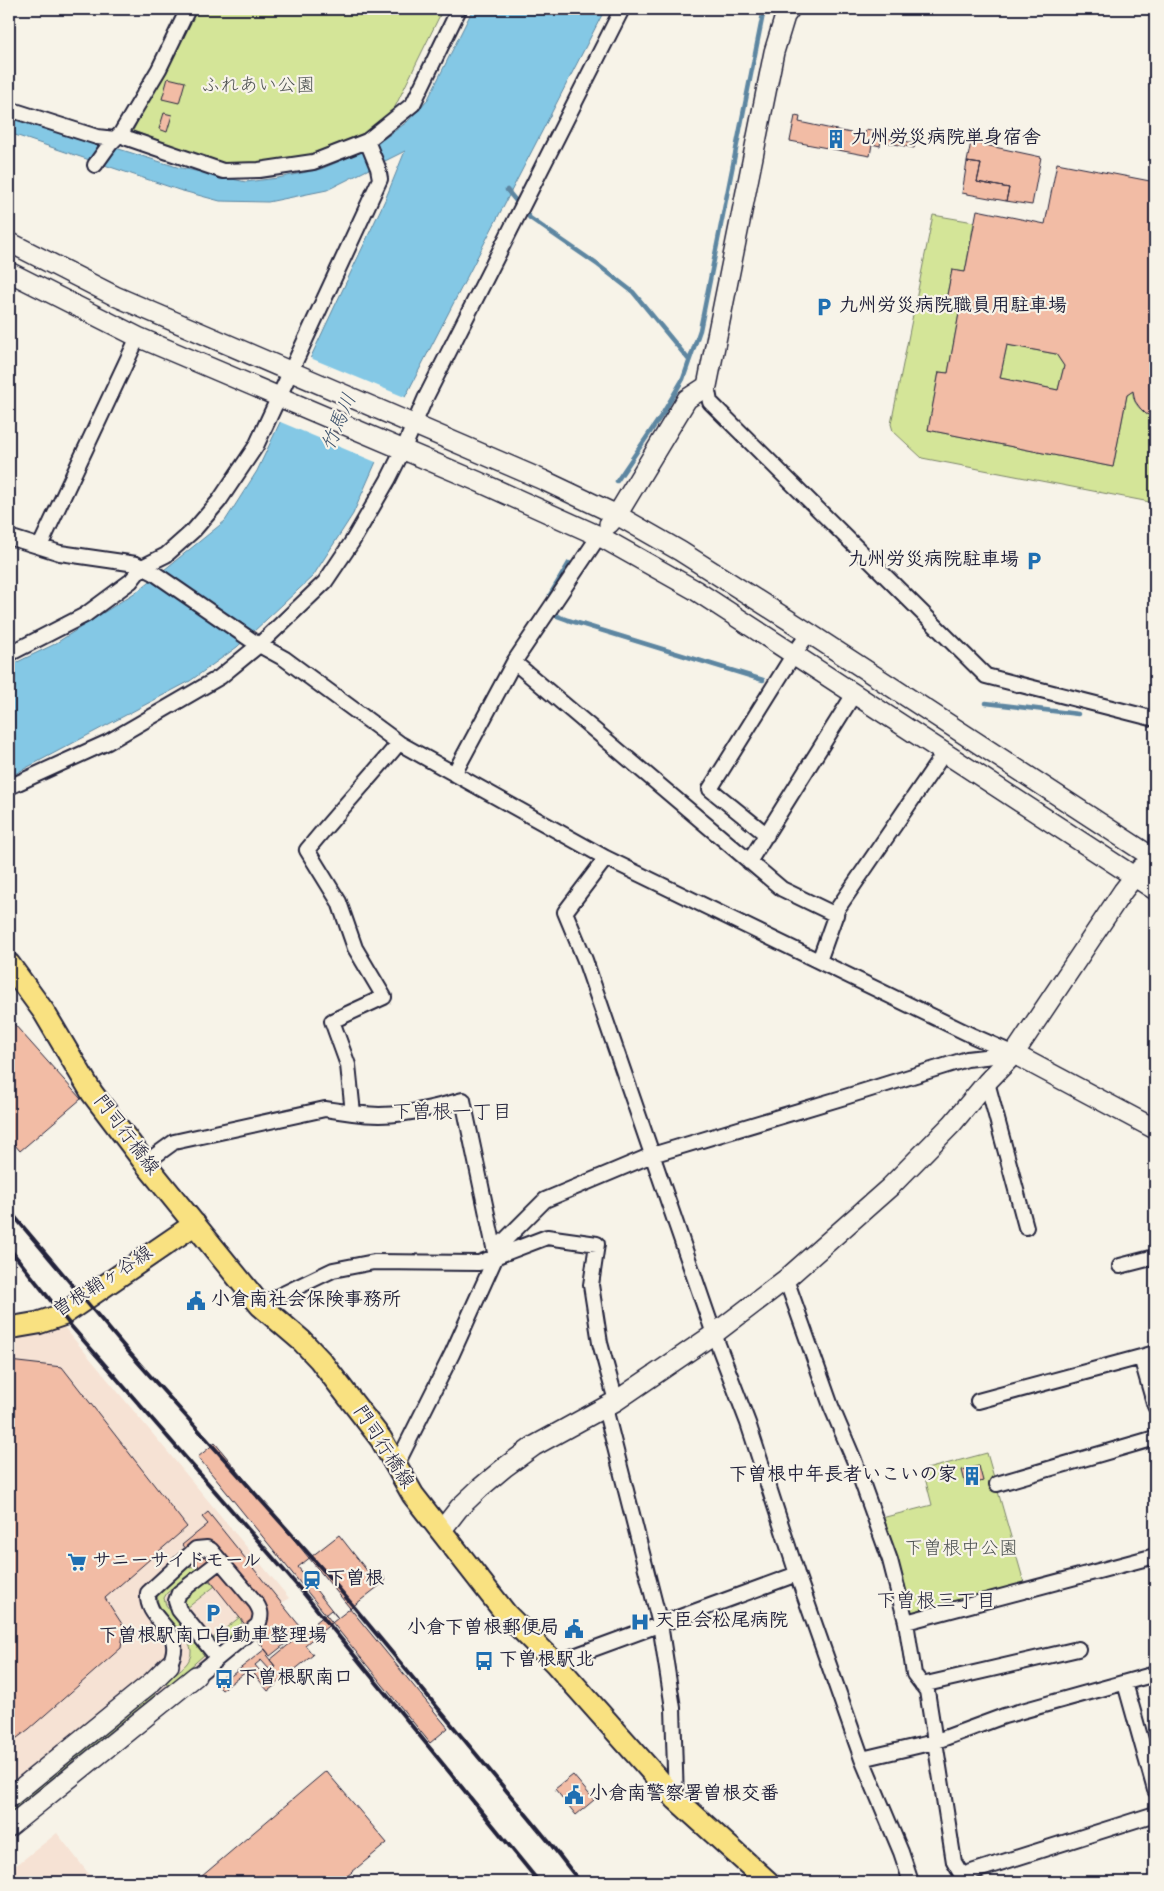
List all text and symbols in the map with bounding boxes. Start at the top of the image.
park label: ふれあい公園 [201,76,315,99]
place label: 九州労災病院単身宿舎 [851,127,1041,151]
building icon: 九州労災病院単身宿舎 [825,128,847,150]
place label: 九州労災病院職員用駐車場 [839,295,1067,319]
parking icon: 九州労災病院職員用駐車場 [813,296,835,318]
water label: 竹馬川 [318,391,363,455]
place label: 九州労災病院駐車場 [848,549,1019,573]
parking icon: 九州労災病院駐車場 [1023,550,1045,572]
street label: 門司行橋線 [87,1091,164,1181]
district label: 下曽根一丁目 [392,1101,512,1126]
street label: 曽根鞘ヶ谷線 [49,1241,158,1324]
place label: 小倉南社会保険事務所 [211,1289,401,1313]
public building icon: 小倉南社会保険事務所 [185,1290,207,1312]
street label: 門司行橋線 [346,1401,418,1494]
place label: 下曽根中年長者いこいの家 [729,1464,957,1488]
building icon: 下曽根中年長者いこいの家 [961,1465,983,1487]
park label: 下曽根中公園 [904,1538,1018,1562]
supermarket icon: サニーサイドモール [66,1551,88,1573]
place label: サニーサイドモール [92,1551,262,1574]
place label: 下曽根 [327,1568,384,1592]
station icon: 下曽根 [301,1569,323,1591]
district label: 下曽根三丁目 [876,1590,996,1615]
parking icon: 下曽根駅南口自動車整理場 [202,1602,224,1624]
place label: 天臣会松尾病院 [655,1610,788,1634]
hospital icon: 天臣会松尾病院 [629,1611,651,1633]
place label: 小倉下曽根郵便局 [407,1617,559,1641]
public building icon: 小倉下曽根郵便局 [563,1618,585,1640]
place label: 下曽根駅南口自動車整理場 [99,1625,327,1649]
place label: 下曽根駅北 [499,1649,594,1673]
bus stop icon: 下曽根駅北 [473,1650,495,1672]
place label: 下曽根駅南口 [239,1667,353,1691]
bus stop icon: 下曽根駅南口 [213,1668,235,1690]
place label: 小倉南警察署曽根交番 [589,1783,779,1807]
public building icon: 小倉南警察署曽根交番 [563,1784,585,1806]

